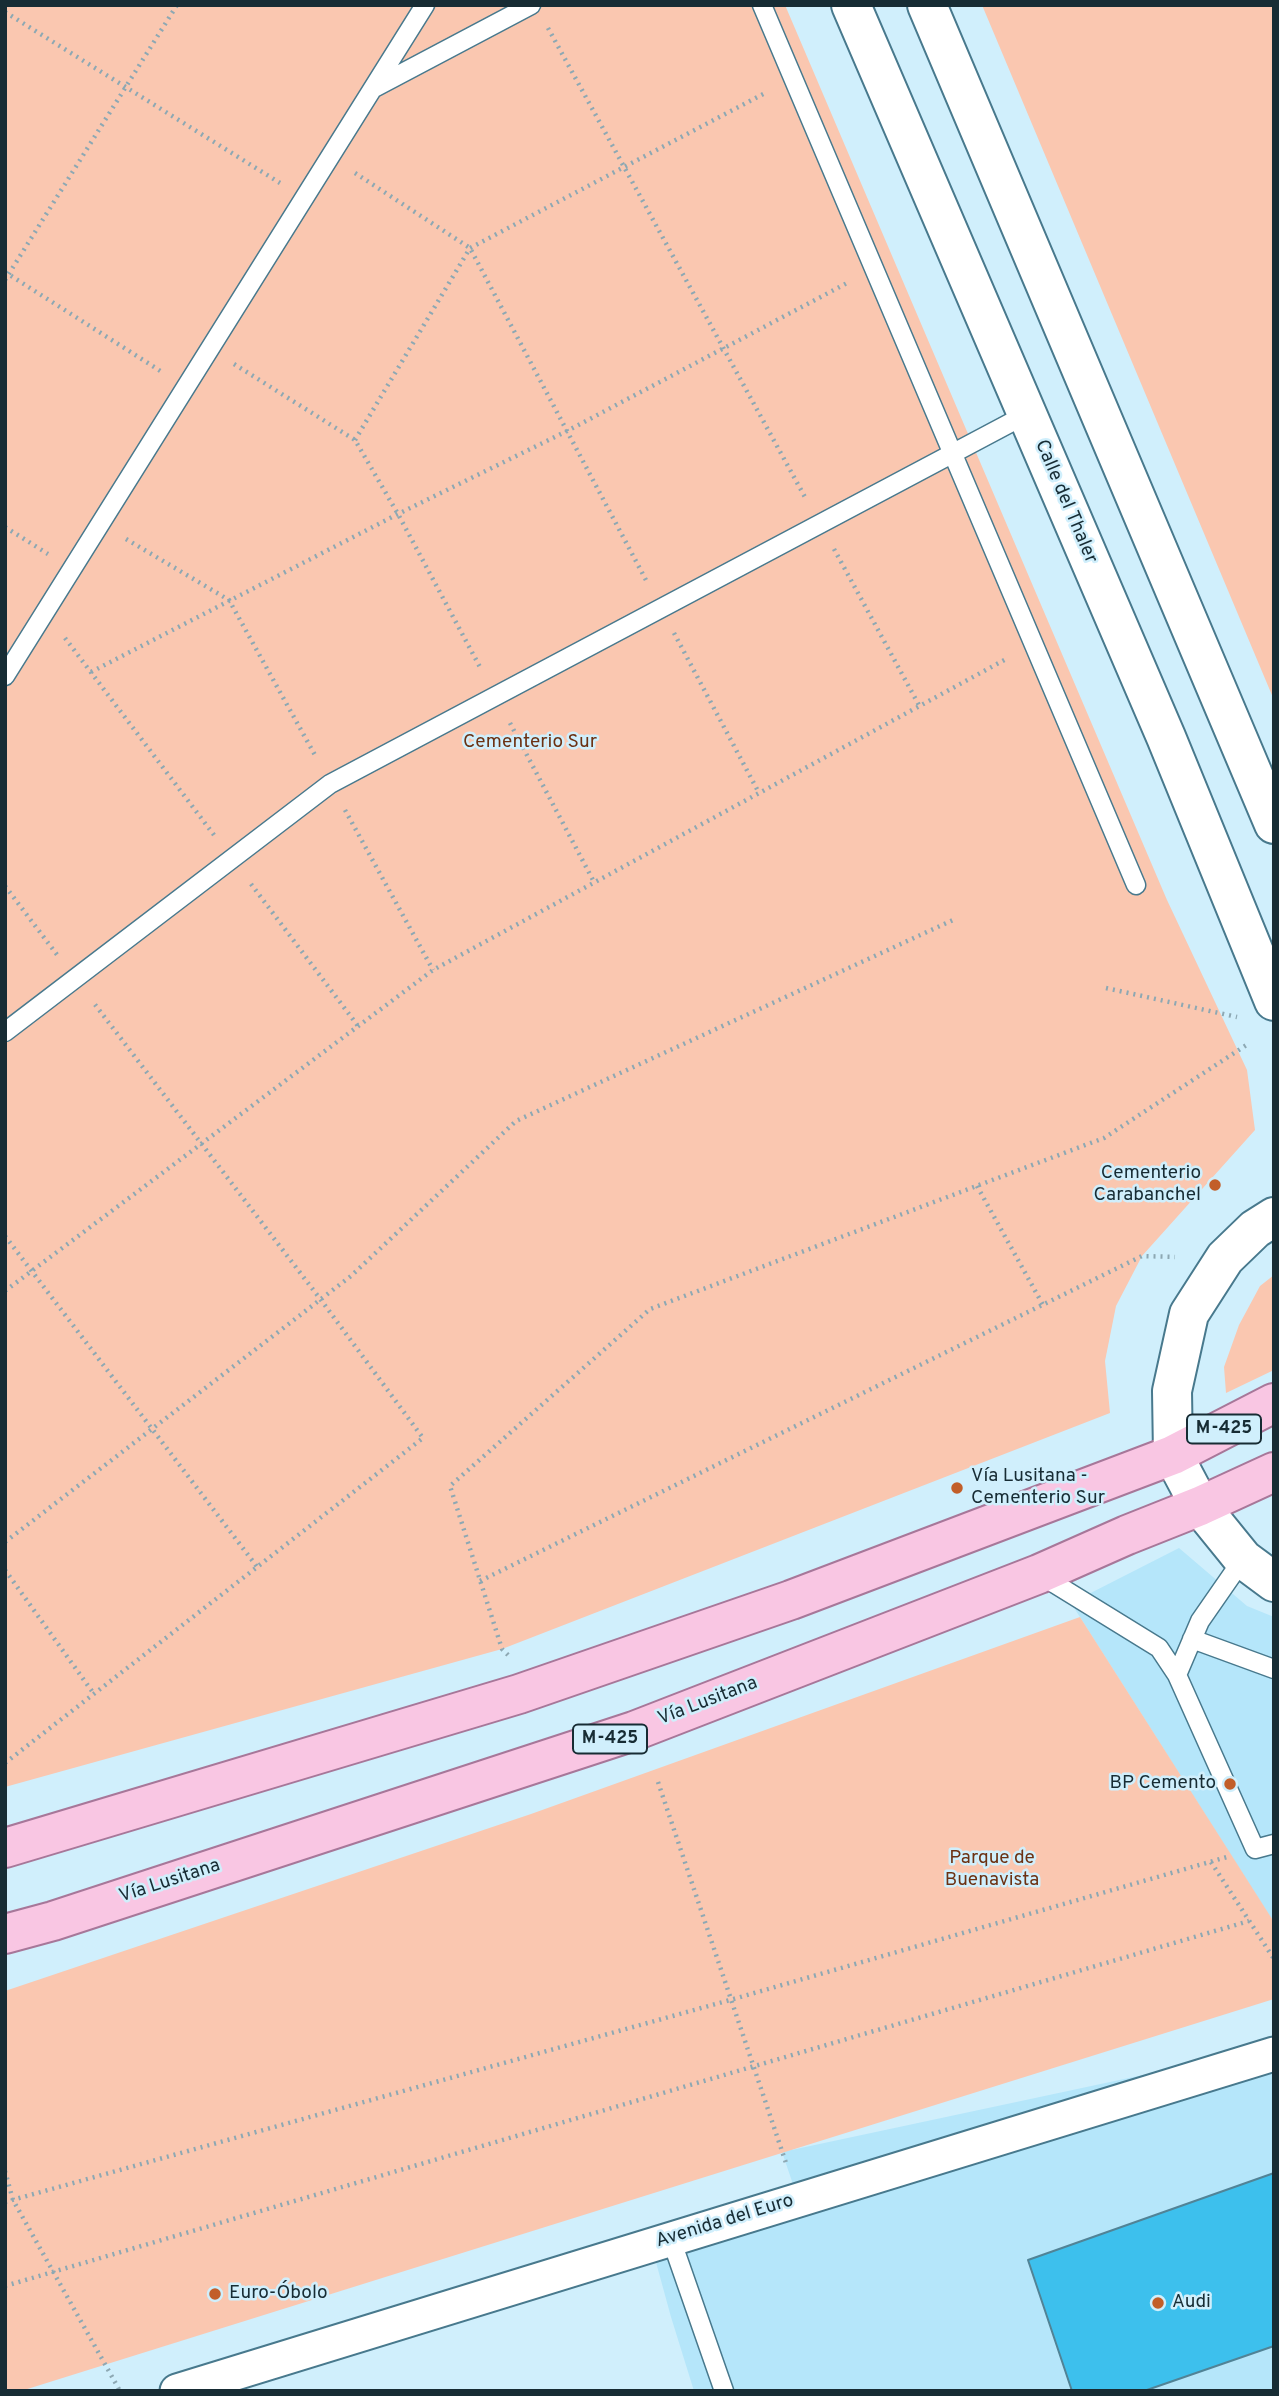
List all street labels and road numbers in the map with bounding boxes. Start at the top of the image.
street label: Calle del Thaler [1029,437,1101,567]
road number: M-425 [1187,1414,1261,1444]
street label: Vía Lusitana [655,1673,761,1731]
road number: M-425 [573,1724,647,1754]
street label: Vía Lusitana [117,1855,223,1909]
street label: Avenida del Euro [653,2190,797,2254]

